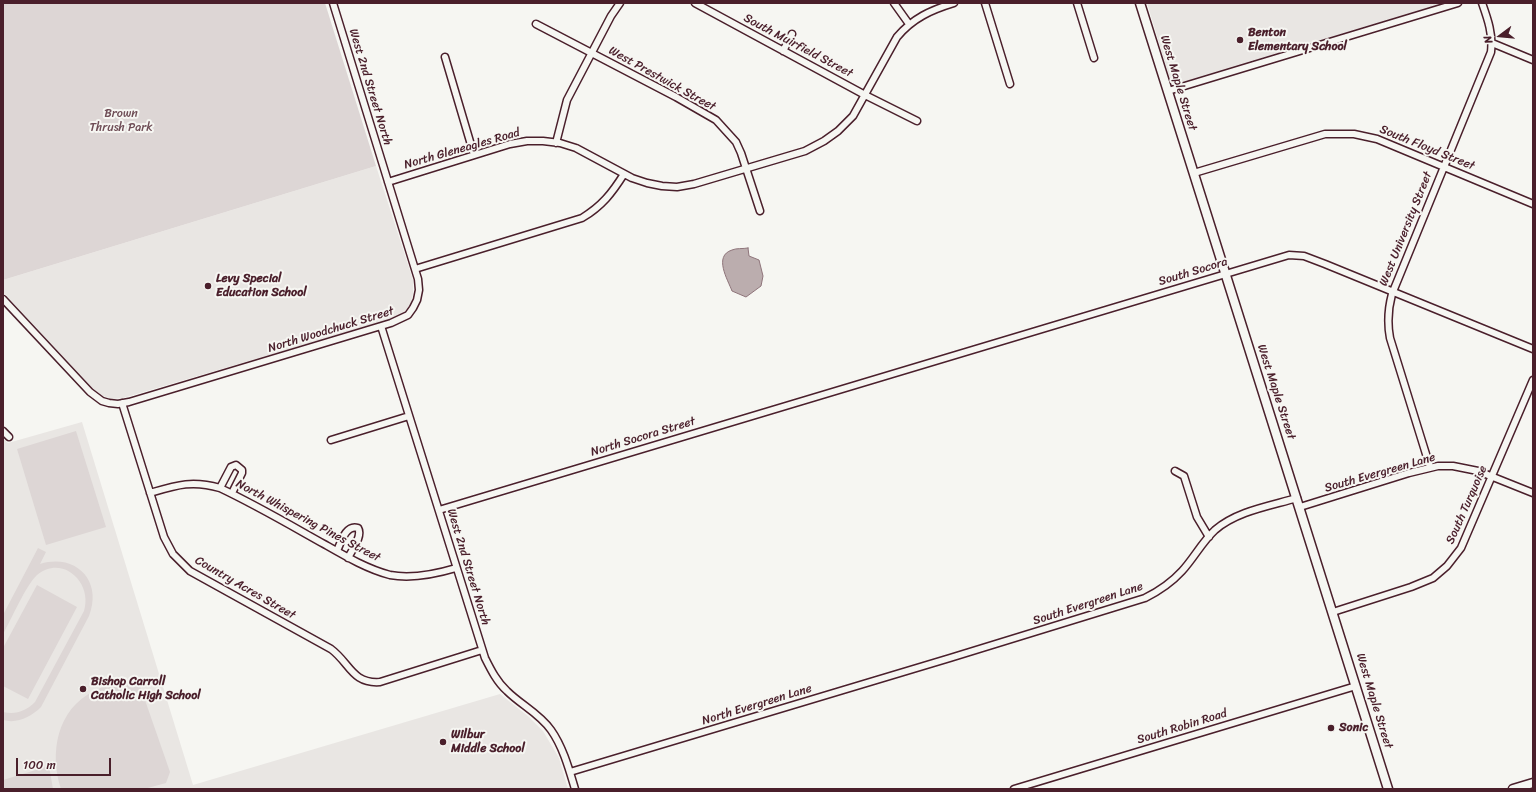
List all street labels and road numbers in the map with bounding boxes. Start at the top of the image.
street label: South Muirfield Street [741,11,855,81]
street label: West 2nd Street North [345,27,395,147]
street label: West Maple Street [1157,34,1199,132]
street label: West Prestwick Street [606,44,718,114]
street label: South Floyd Street [1377,122,1477,174]
street label: North Gleneagles Road [402,126,522,172]
street label: West University Street [1376,170,1436,288]
street label: South Socora [1157,255,1229,289]
street label: North Woodchuck Street [266,304,396,356]
street label: West Maple Street [1254,343,1298,441]
street label: North Socora Street [589,414,697,460]
street label: South Evergreen Lane [1323,450,1437,496]
street label: South Turquoise [1443,464,1491,546]
street label: North Whispering Pines Street [233,477,383,565]
street label: West 2nd Street North [443,507,493,627]
street label: Country Acres Street [192,553,298,623]
street label: South Evergreen Lane [1031,579,1145,629]
street label: West Maple Street [1353,652,1395,750]
street label: North Evergreen Lane [700,681,814,729]
street label: South Robin Road [1135,706,1229,748]

